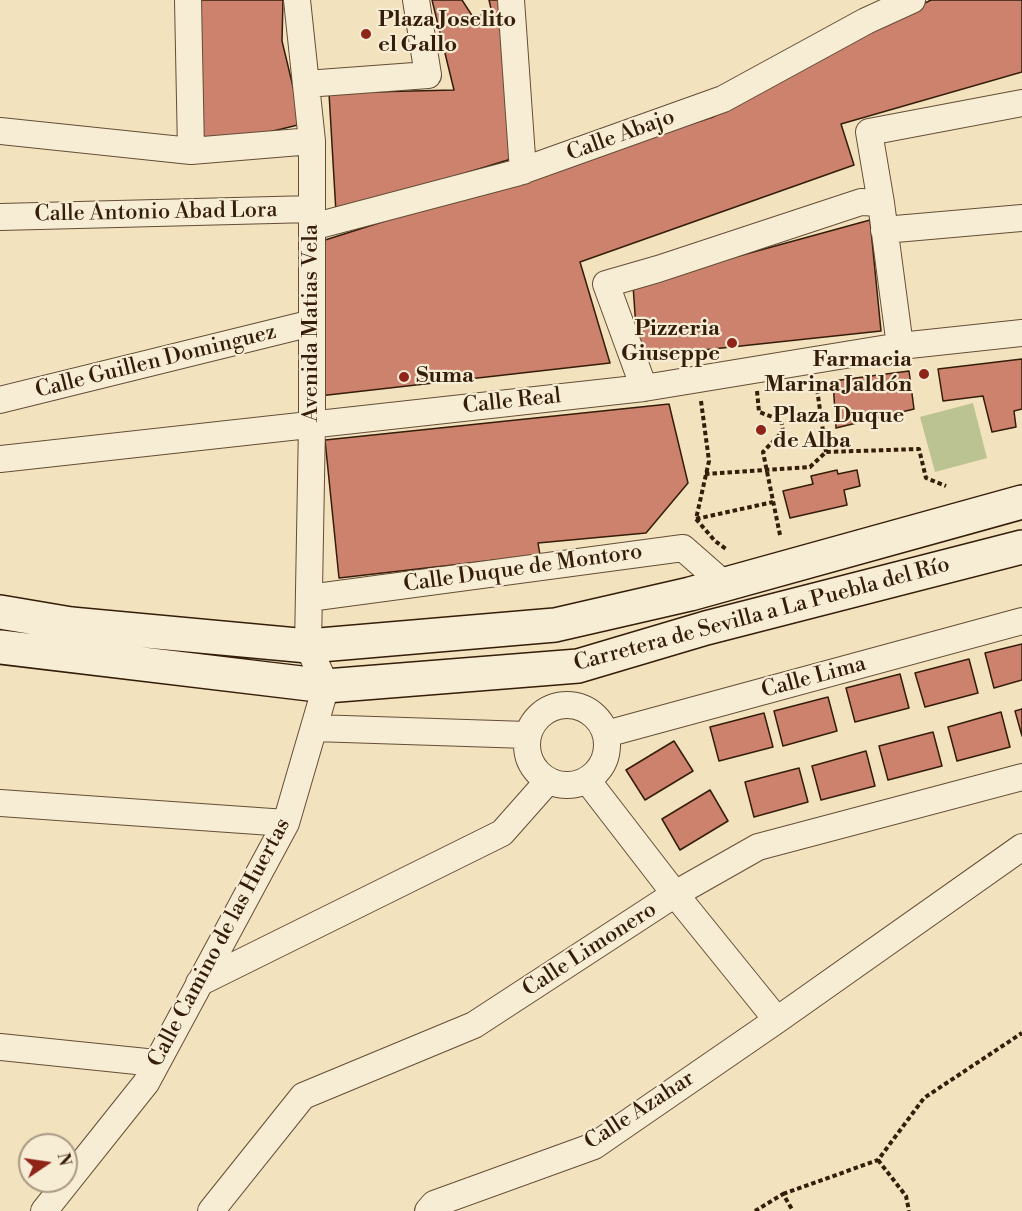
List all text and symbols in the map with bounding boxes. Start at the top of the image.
place label: Plaza Joselito el Gallo [378,8,516,60]
marker: Plaza Joselito el Gallo [359,27,373,41]
street label: Calle Abajo [564,104,678,168]
street label: Calle Antonio Abad Lora [34,198,278,228]
street label: Avenida Matias Vela [299,224,325,422]
place label: Pizzeria Giuseppe [621,317,720,368]
street label: Calle Guillen Dominguez [33,319,279,405]
marker: Pizzeria Giuseppe [725,336,739,350]
place label: Farmacia Marina Jaldón [764,348,912,400]
place label: Suma [416,364,474,390]
marker: Farmacia Marina Jaldón [917,367,931,381]
marker: Suma [397,370,411,384]
street label: Calle Real [462,384,562,420]
place label: Plaza Duque de Alba [773,404,904,456]
marker: Plaza Duque de Alba [754,423,768,437]
street label: Calle Duque de Montoro [402,539,644,599]
street label: Carretera de Sevilla a La Puebla del Río [571,552,953,678]
street label: Calle Lima [759,651,869,705]
street label: Calle Camino de las Huertas [143,814,297,1072]
street label: Calle Limonero [518,897,662,1003]
street label: Calle Azahar [580,1066,700,1156]
north arrow [18,1133,78,1193]
text: N [52,1151,75,1168]

